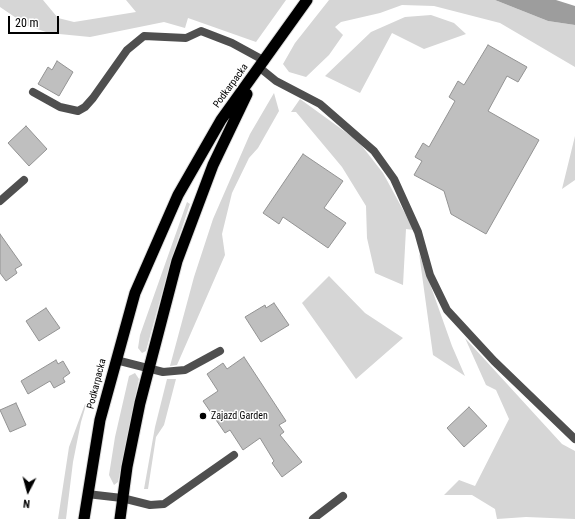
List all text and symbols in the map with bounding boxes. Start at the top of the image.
scale bar [10,8,61,34]
text: 20 m [15,16,39,30]
street label: Podkarpacka [211,62,251,110]
street label: Podkarpacka [85,358,109,410]
place label: Zajazd Garden [211,410,268,422]
marker: Zajazd Garden [198,411,208,421]
north arrow [8,471,48,511]
text: N [23,497,31,510]

